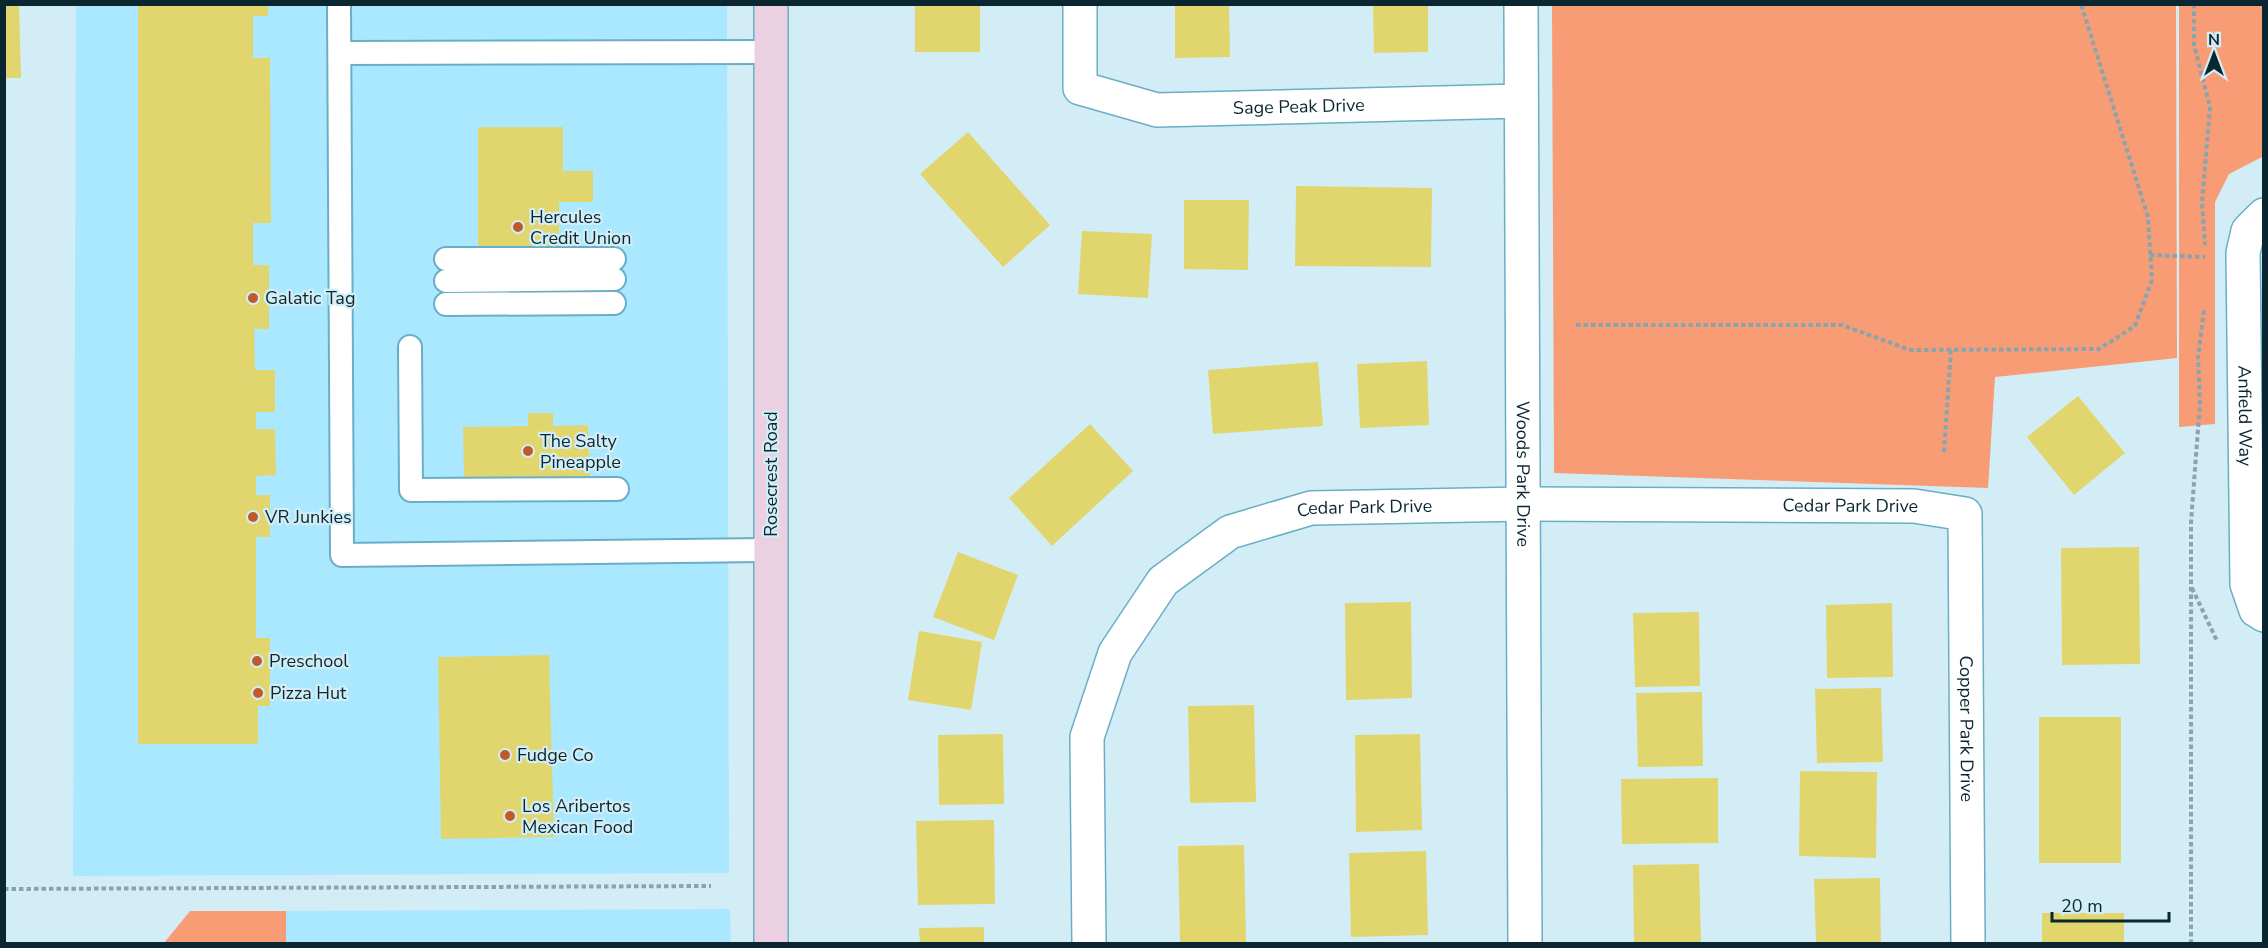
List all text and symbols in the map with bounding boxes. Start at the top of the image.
north arrow [2184,24,2244,84]
text: N [2208,29,2220,51]
street label: Sage Peak Drive [1233,93,1365,120]
place label: Hercules Credit Union [530,205,631,250]
marker: Hercules Credit Union [511,220,525,234]
place label: Galatic Tag [265,286,355,310]
marker: Galatic Tag [246,291,260,305]
street label: Anfield Way [2232,365,2258,467]
street label: Woods Park Drive [1511,401,1535,547]
street label: Rosecrest Road [759,411,783,537]
place label: The Salty Pineapple [540,429,621,474]
marker: The Salty Pineapple [521,444,535,458]
street label: Cedar Park Drive [1783,493,1918,518]
street label: Cedar Park Drive [1294,494,1432,524]
place label: VR Junkies [264,505,352,529]
marker: VR Junkies [246,510,260,524]
place label: Preschool [269,649,349,673]
marker: Preschool [250,654,264,668]
street label: Copper Park Drive [1954,655,1979,802]
place label: Pizza Hut [270,681,347,705]
marker: Pizza Hut [251,686,265,700]
place label: Fudge Co [517,743,594,767]
marker: Fudge Co [498,748,512,762]
place label: Los Aribertos Mexican Food [522,794,633,839]
marker: Los Aribertos Mexican Food [503,809,517,823]
scale bar [2052,885,2169,923]
text: 20 m [2061,894,2103,918]

